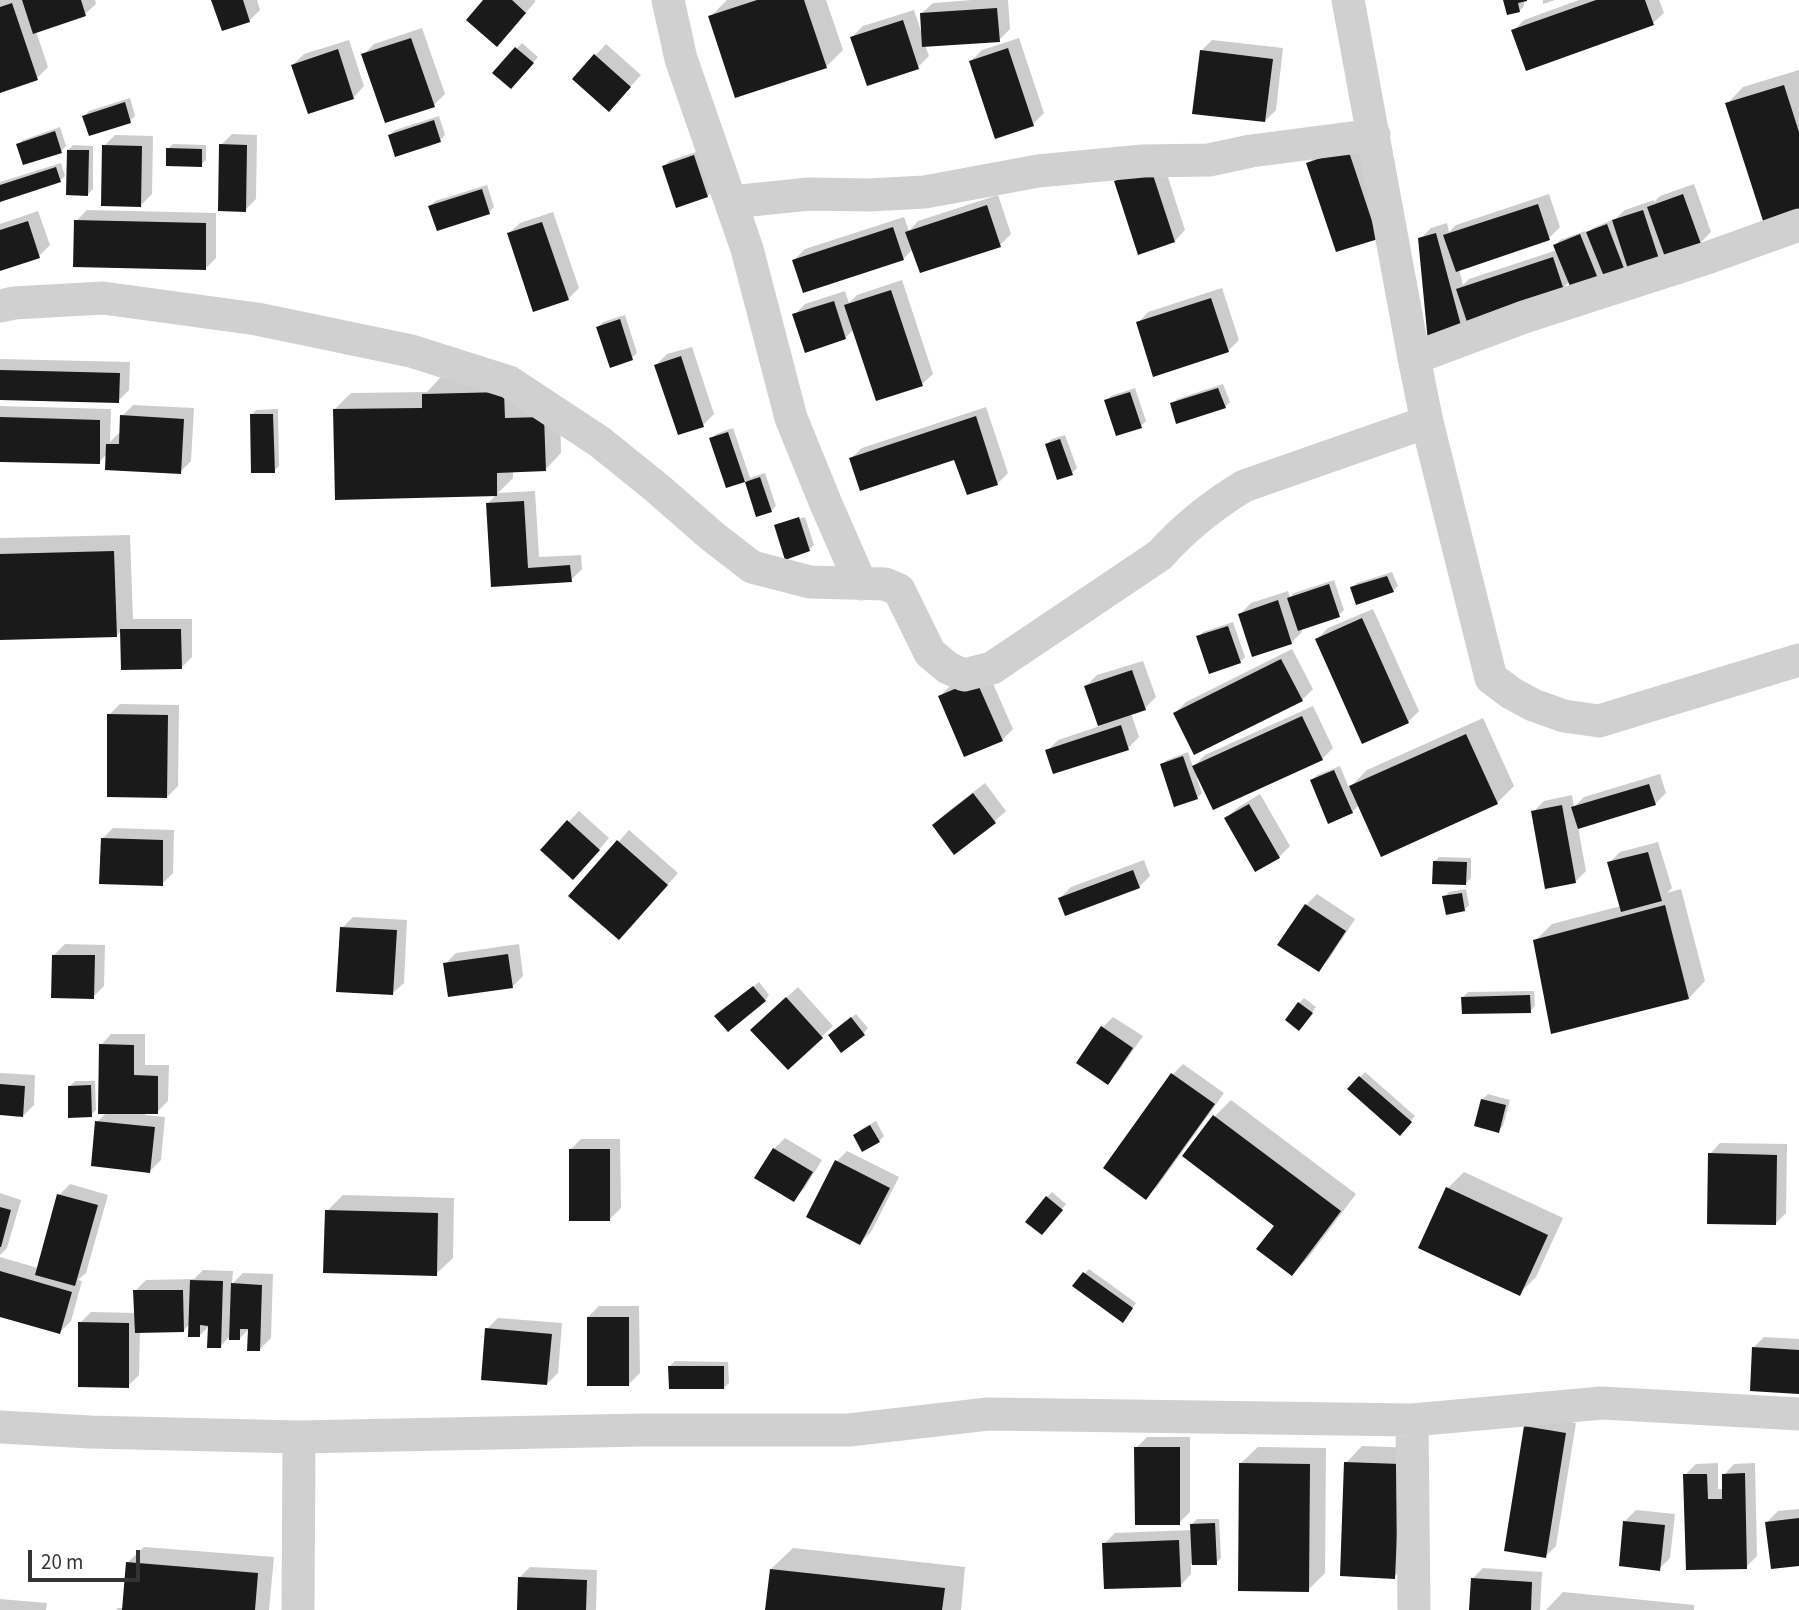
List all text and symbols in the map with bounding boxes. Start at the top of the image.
scale bar [32,1536,144,1580]
text: 20 m [41,1547,83,1577]

